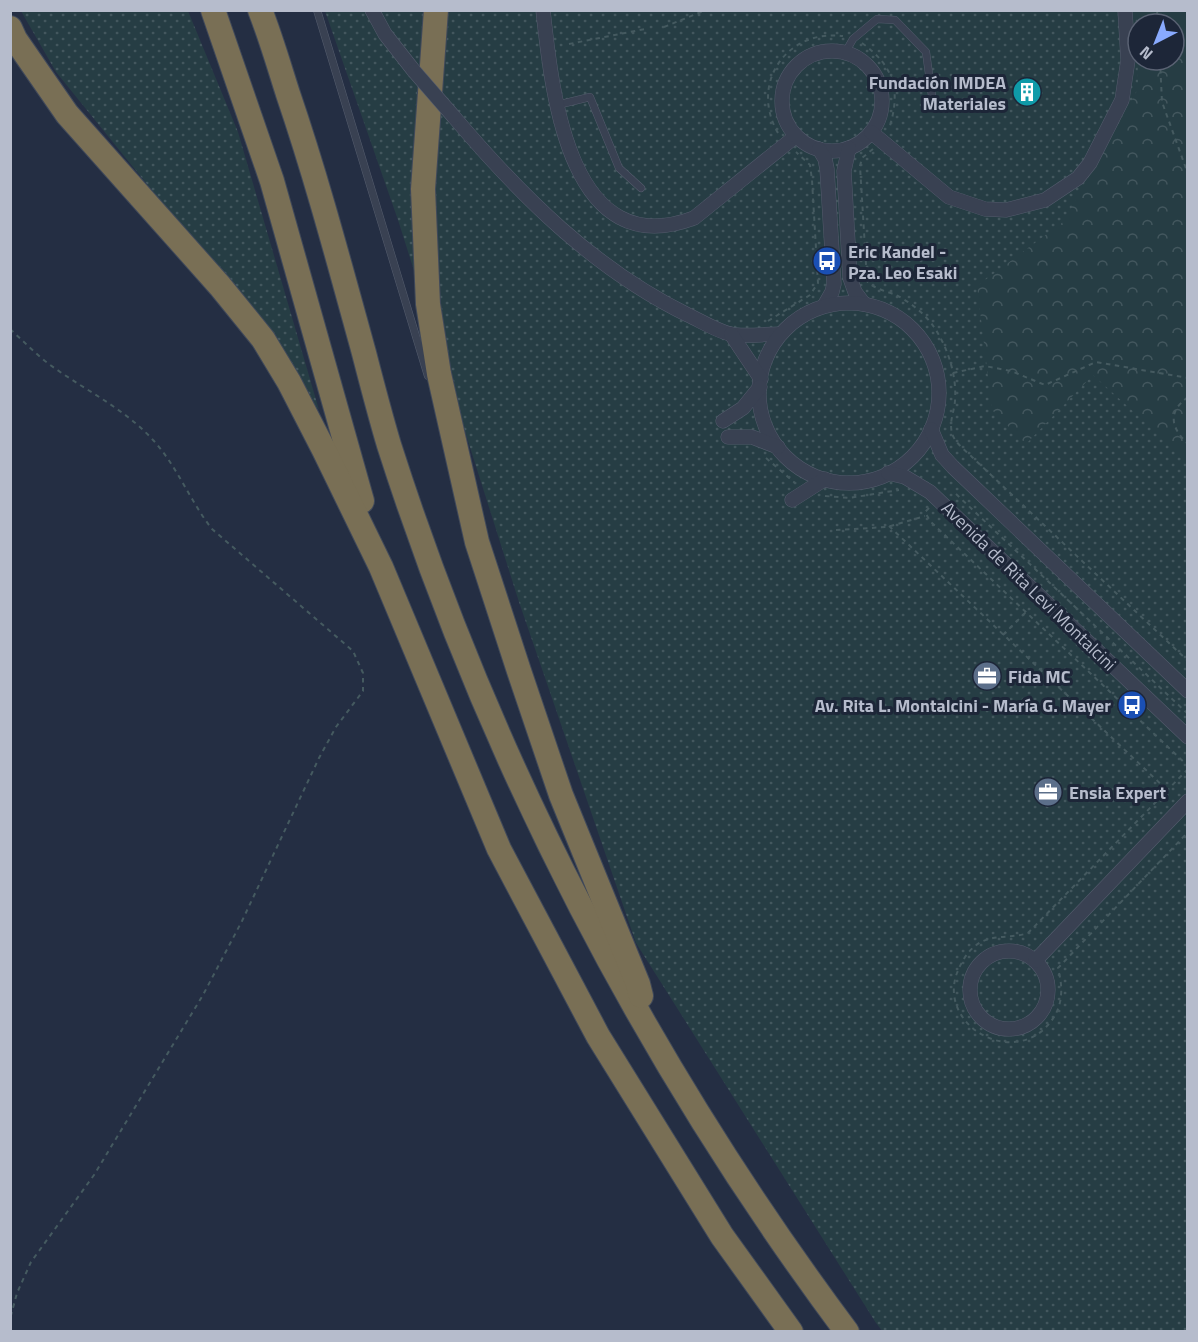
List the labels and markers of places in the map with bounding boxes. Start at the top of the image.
place label: Fundación IMDEA Materiales [869,69,1006,117]
building icon: Fundación IMDEA Materiales [1011,76,1043,108]
place label: Eric Kandel - Pza. Leo Esaki [848,238,957,286]
bus stop icon: Eric Kandel - Pza. Leo Esaki [811,245,843,277]
office icon: Fida MC [971,660,1003,692]
place label: Fida MC [1008,663,1071,690]
bus stop icon: Av. Rita L. Montalcini - María G. Mayer [1116,689,1148,721]
place label: Av. Rita L. Montalcini - María G. Mayer [815,692,1111,719]
office icon: Ensia Expert [1032,776,1064,808]
place label: Ensia Expert [1069,779,1166,806]

